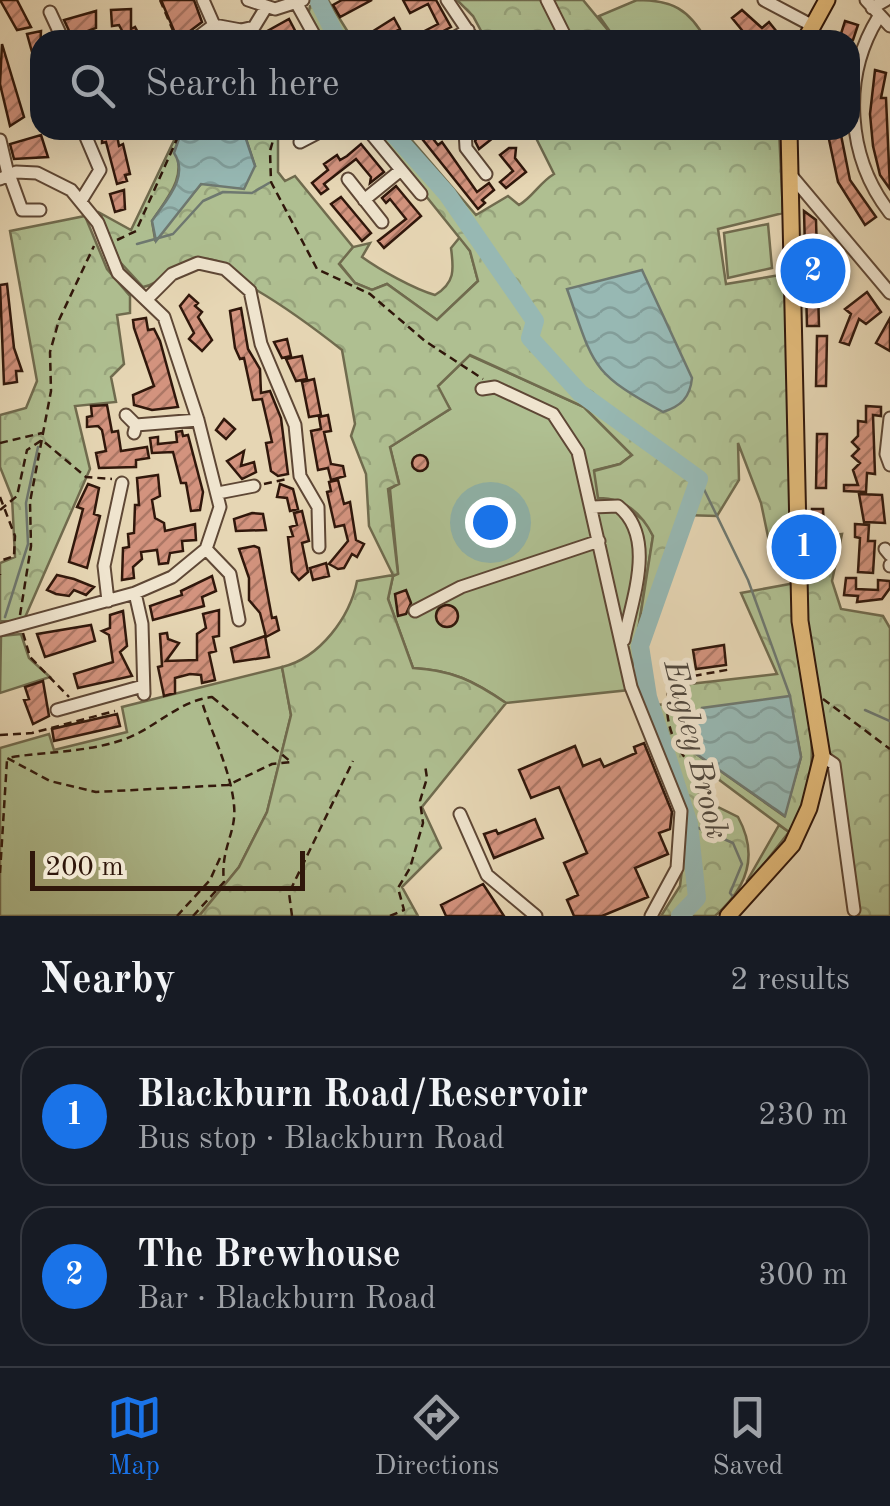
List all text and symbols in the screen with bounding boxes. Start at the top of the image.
search box [30,30,860,140]
icon: search [65,58,120,113]
text: Search here [145,66,340,104]
pin: 2 [780,234,846,308]
your location [465,497,516,548]
pin: 1 [772,510,836,584]
water label: Eagley Brook [656,656,732,843]
scale bar [30,846,305,890]
text: 200 m [45,854,124,882]
text: Nearby [40,960,176,1002]
text: 2 results [730,965,850,997]
text: Blackburn Road/Reservoir [137,1077,588,1115]
text: 1 [65,1100,84,1132]
text: 230 m [758,1100,848,1132]
text: Bus stop · Blackburn Road [137,1124,505,1156]
text: The Brewhouse [137,1237,401,1275]
text: 2 [65,1260,84,1292]
text: 300 m [758,1260,848,1292]
text: Bar · Blackburn Road [137,1284,436,1316]
tab: Map [107,1390,162,1485]
tab: Directions [375,1390,499,1485]
tab: Saved [712,1390,783,1485]

